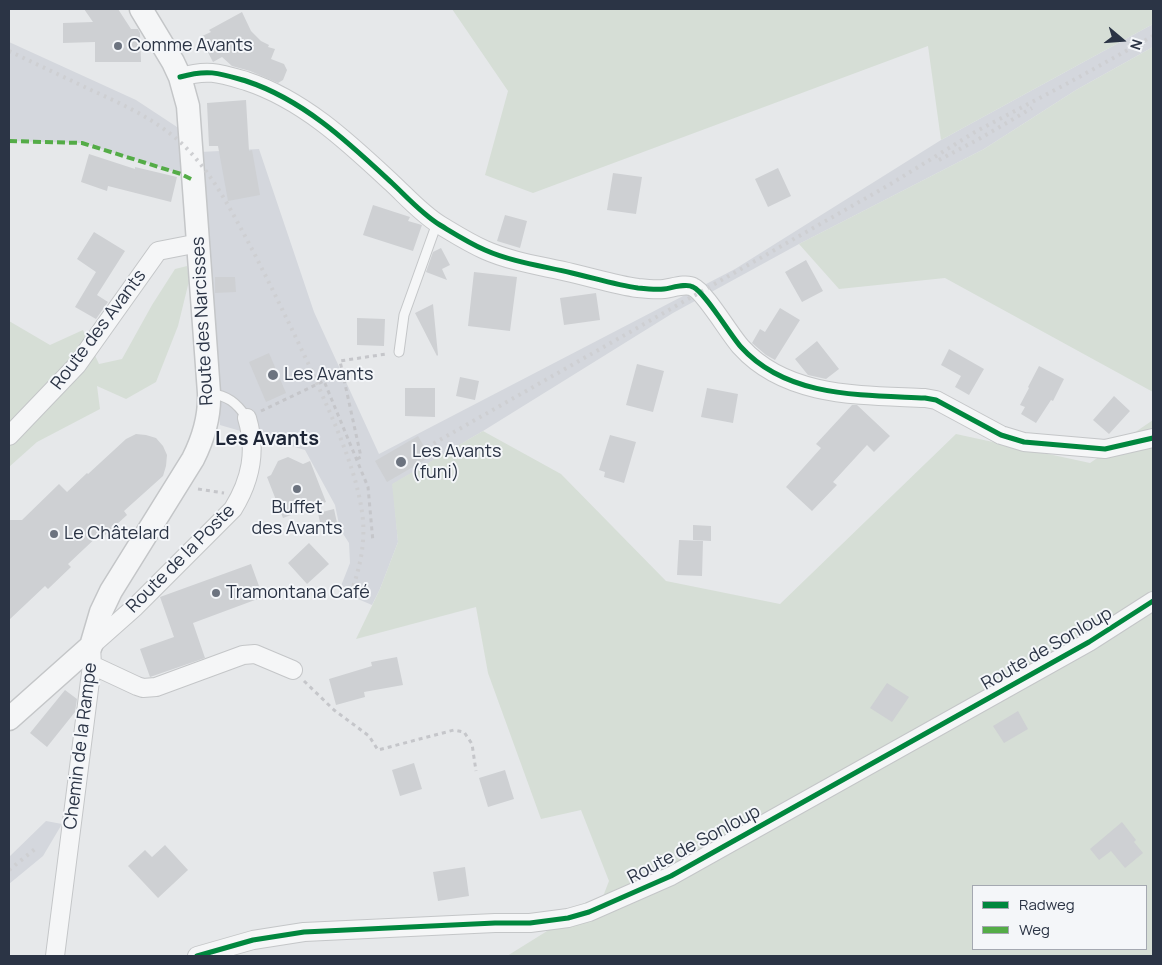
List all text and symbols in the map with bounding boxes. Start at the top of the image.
north arrow [1097,15,1147,65]
place label: Comme Avants [128,35,253,57]
text: N [1126,37,1147,53]
marker: Comme Avants [112,40,124,52]
street label: Route des Narcisses [188,236,218,406]
street label: Route des Avants [47,266,151,394]
place label: Les Avants [284,364,373,386]
marker: Les Avants [266,368,280,382]
district label: Les Avants [215,427,319,451]
place label: Les Avants (funi) [412,441,501,484]
marker: Les Avants (funi) [394,455,408,469]
marker: Buffet des Avants [291,483,303,495]
place label: Buffet des Avants [252,497,342,540]
street label: Route de la Poste [122,500,240,618]
place label: Le Châtelard [64,523,169,545]
marker: Le Châtelard [48,528,60,540]
place label: Tramontana Café [226,582,370,604]
marker: Tramontana Café [210,587,222,599]
street label: Route de Sonloup [978,603,1116,695]
street label: Chemin de la Rampe [60,661,102,831]
street label: Route de Sonloup [624,801,764,889]
legend [972,885,1147,950]
text: Radweg [1019,894,1075,915]
text: Weg [1019,919,1050,940]

